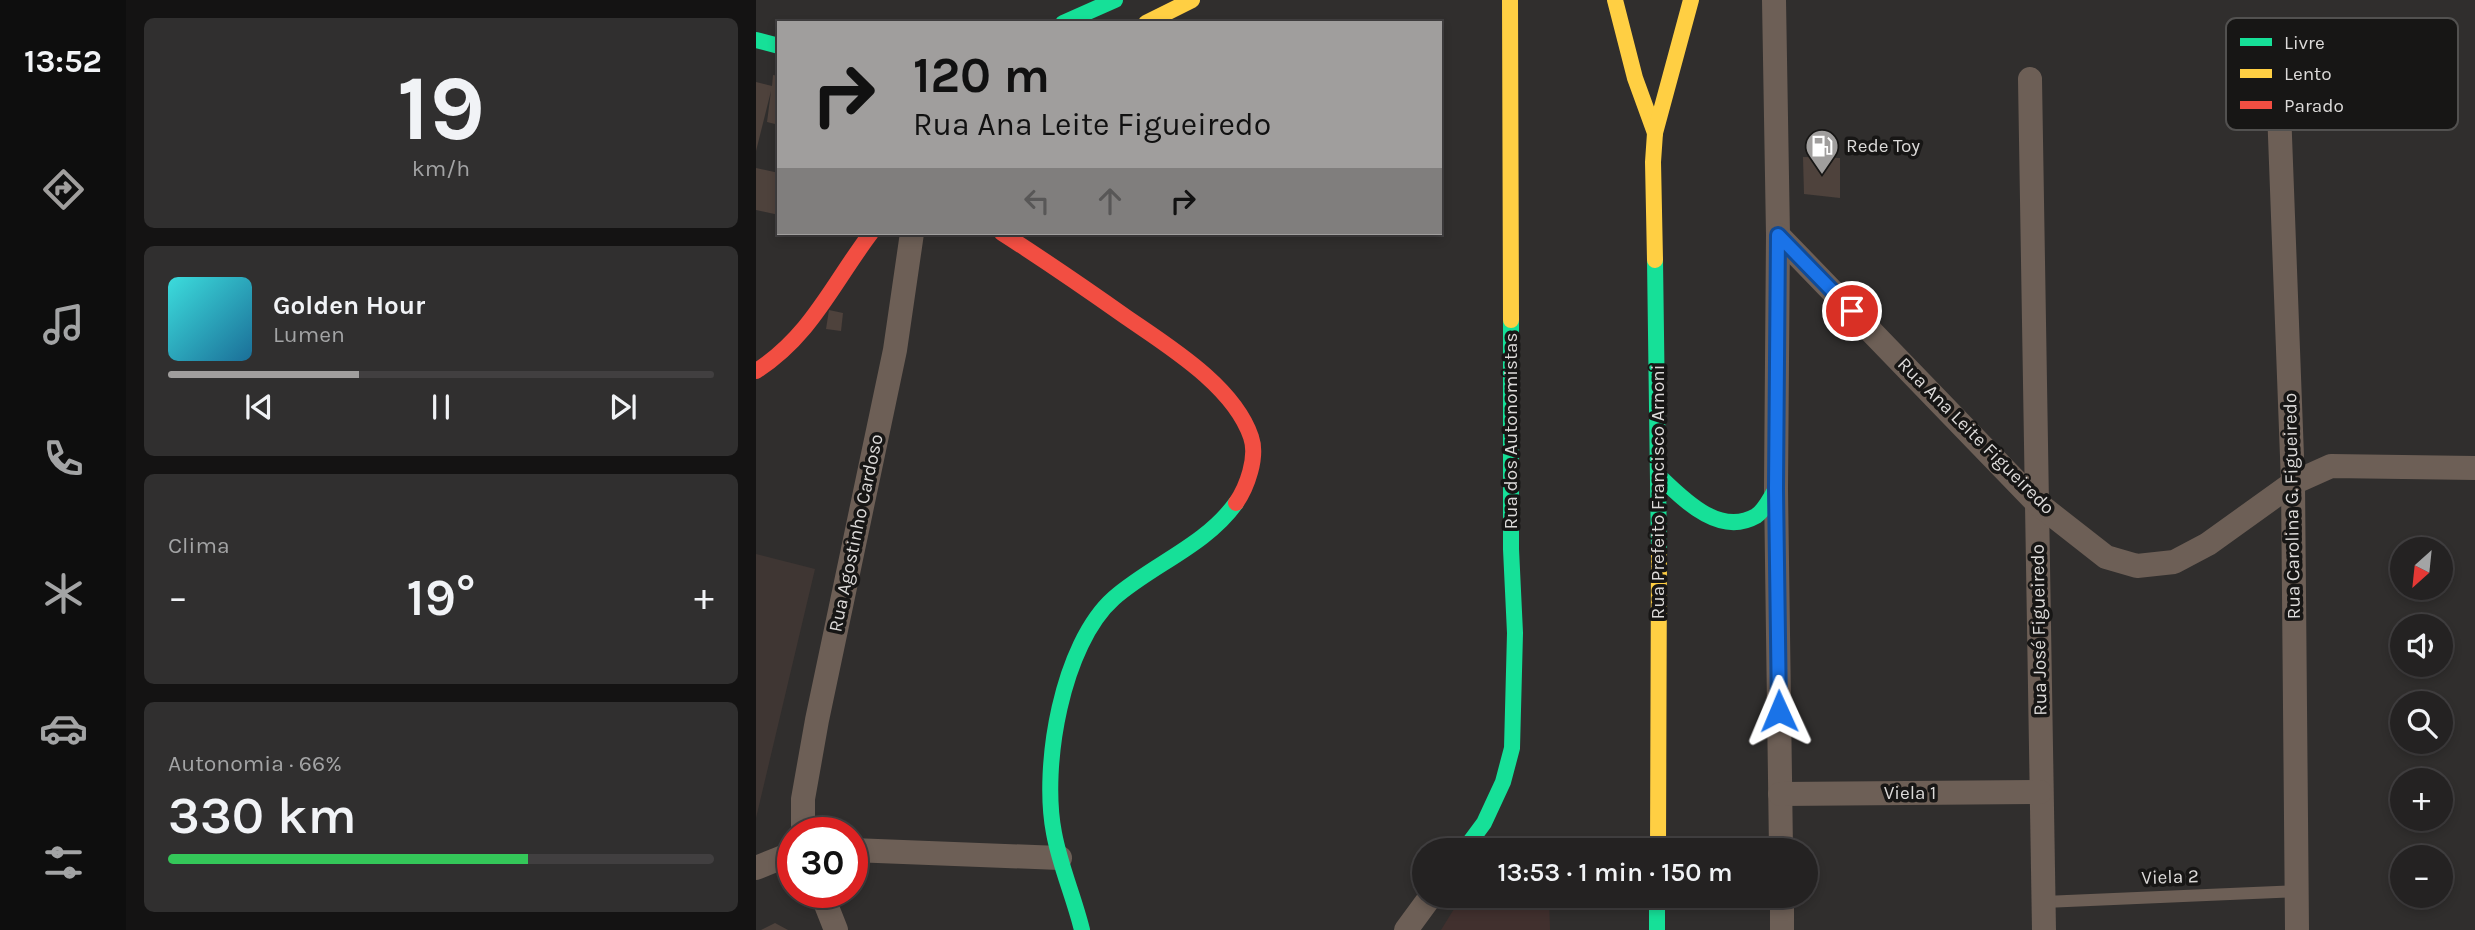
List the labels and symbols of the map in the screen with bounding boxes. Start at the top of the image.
legend [2226,18,2458,130]
text: Livre [2284,32,2325,54]
text: Lento [2284,63,2332,85]
text: Parado [2284,95,2344,117]
fuel station icon: Rede Toy [1803,127,1841,176]
place label: Rede Toy [1846,135,1920,157]
pin [1822,281,1882,341]
street label: Rua dos Autonomistas [1500,332,1522,530]
street label: Rua Ana Leite Figueiredo [1893,353,2059,519]
street label: Rua Prefeito Francisco Arnoni [1647,365,1669,619]
street label: Rua Carolina G. Figueiredo [2279,393,2305,619]
street label: Rua Agostinho Cardoso [824,432,888,634]
north arrow [2390,537,2454,600]
street label: Rua José Figueiredo [2027,544,2051,716]
position arrow [1742,674,1816,748]
street label: Viela 1 [1884,782,1936,804]
speed limit sign: 30 [777,817,868,908]
street label: Viela 2 [2141,865,2199,889]

